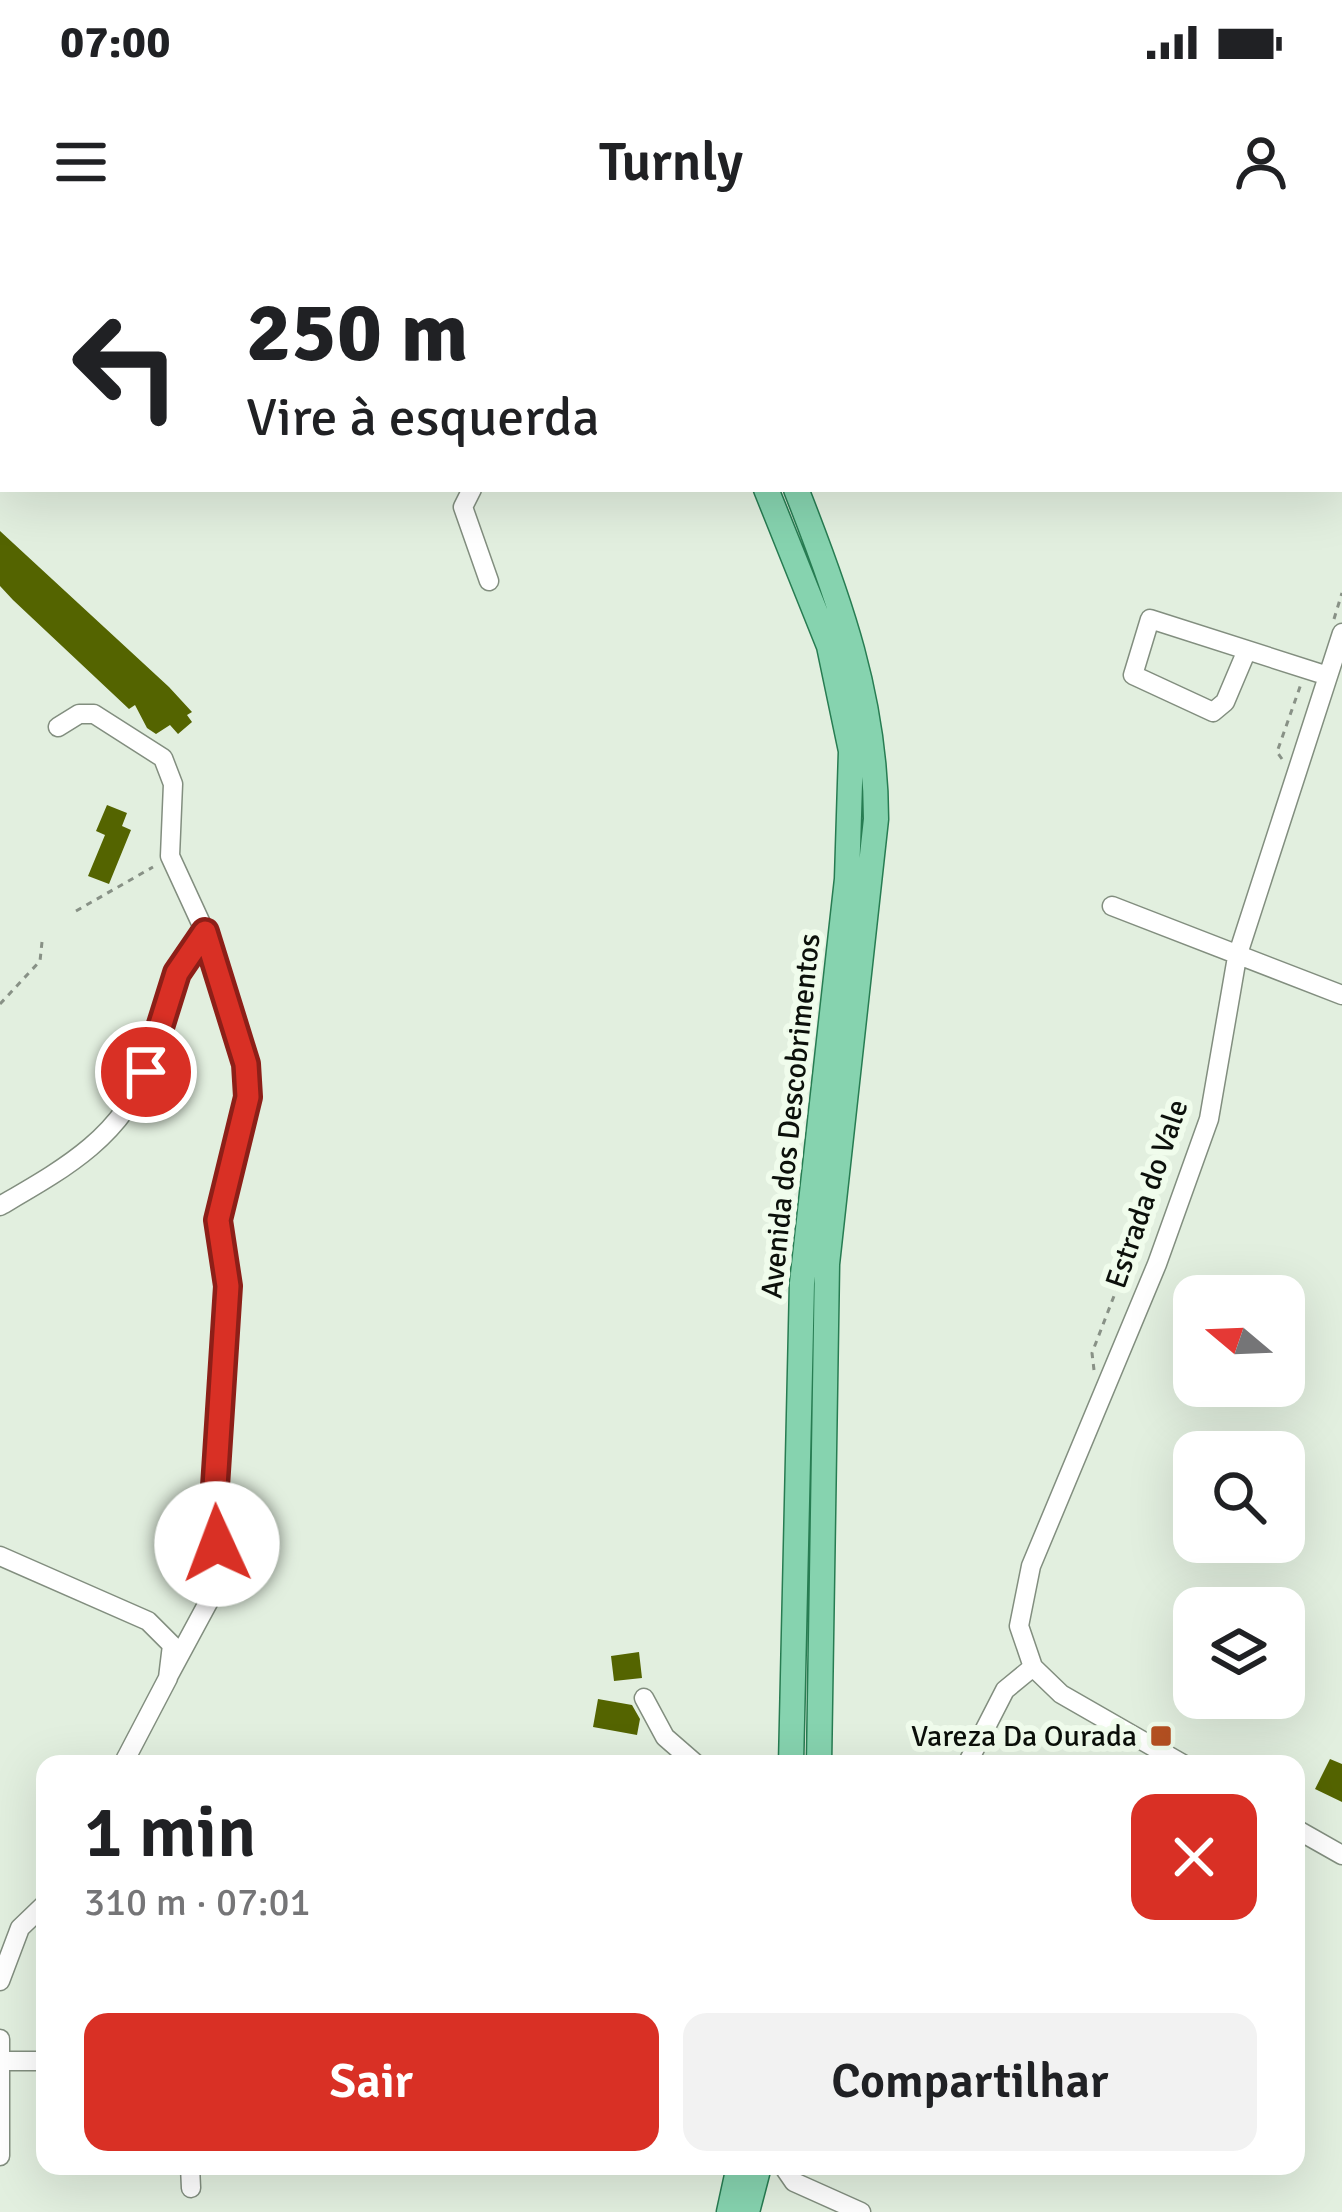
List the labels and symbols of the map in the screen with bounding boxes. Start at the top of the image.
street label: Avenida dos Descobrimentos [753,932,829,1300]
pin [95,1021,197,1123]
street label: Estrada do Vale [1097,1095,1197,1293]
north arrow [1173,1275,1305,1407]
position arrow [154,1481,280,1607]
place label: Vareza Da Ourada [911,1718,1137,1755]
marker: Vareza Da Ourada [1148,1723,1174,1749]

